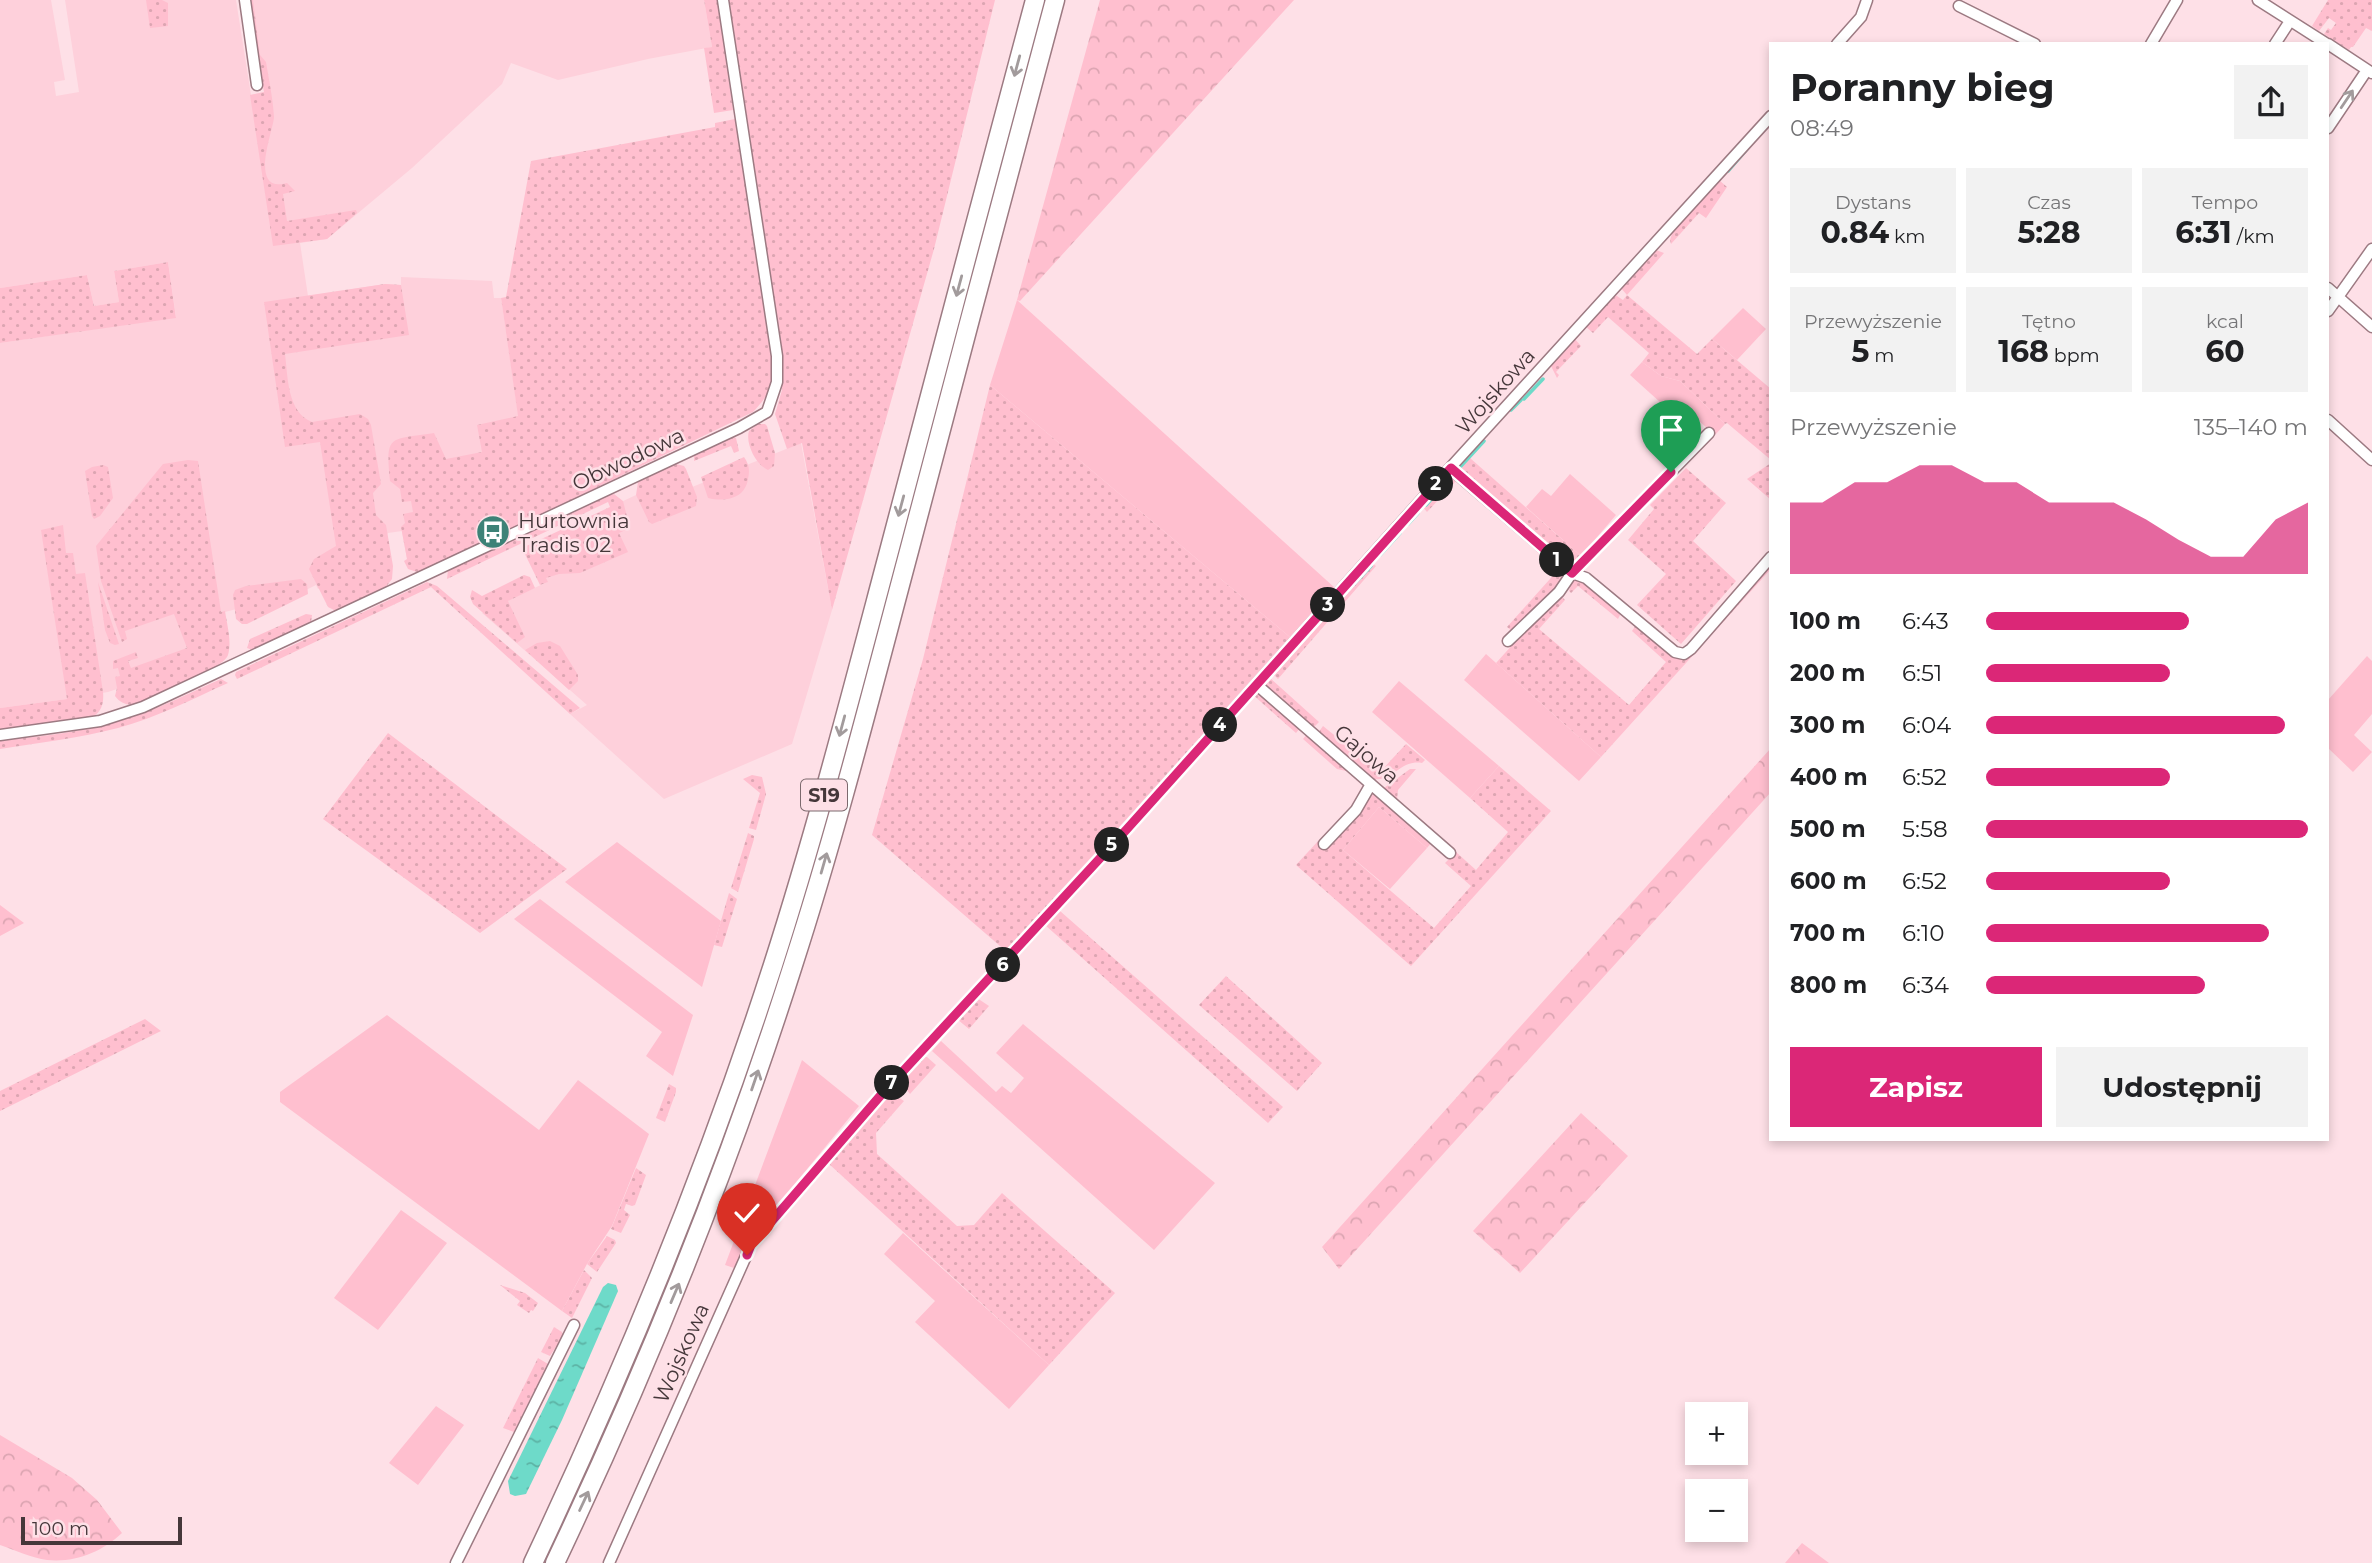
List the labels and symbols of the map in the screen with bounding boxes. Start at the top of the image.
one-way arrow [1010,54,1023,77]
one-way arrow [2340,90,2354,109]
one-way arrow [952,274,965,297]
street label: Wojskowa [1450,343,1540,439]
pin [1641,400,1701,472]
street label: Obwodowa [568,422,688,496]
pin: 2 [1418,466,1454,502]
one-way arrow [894,494,907,517]
place label: Hurtownia Tradis 02 [518,508,630,557]
bus stop icon: Hurtownia Tradis 02 [474,513,512,551]
pin: 1 [1540,542,1574,578]
pin: 3 [1310,588,1346,622]
pin: 4 [1202,708,1238,742]
one-way arrow [835,715,848,737]
street label: Gajowa [1329,719,1405,789]
road number: S19 [801,780,847,810]
pin: 5 [1094,828,1130,862]
one-way arrow [818,852,831,874]
pin: 6 [986,948,1020,982]
pin: 7 [874,1066,910,1100]
one-way arrow [750,1069,762,1091]
pin [717,1183,777,1255]
one-way arrow [669,1282,682,1304]
street label: Wojskowa [648,1299,714,1407]
one-way arrow [578,1491,591,1512]
scale bar [21,1514,182,1546]

